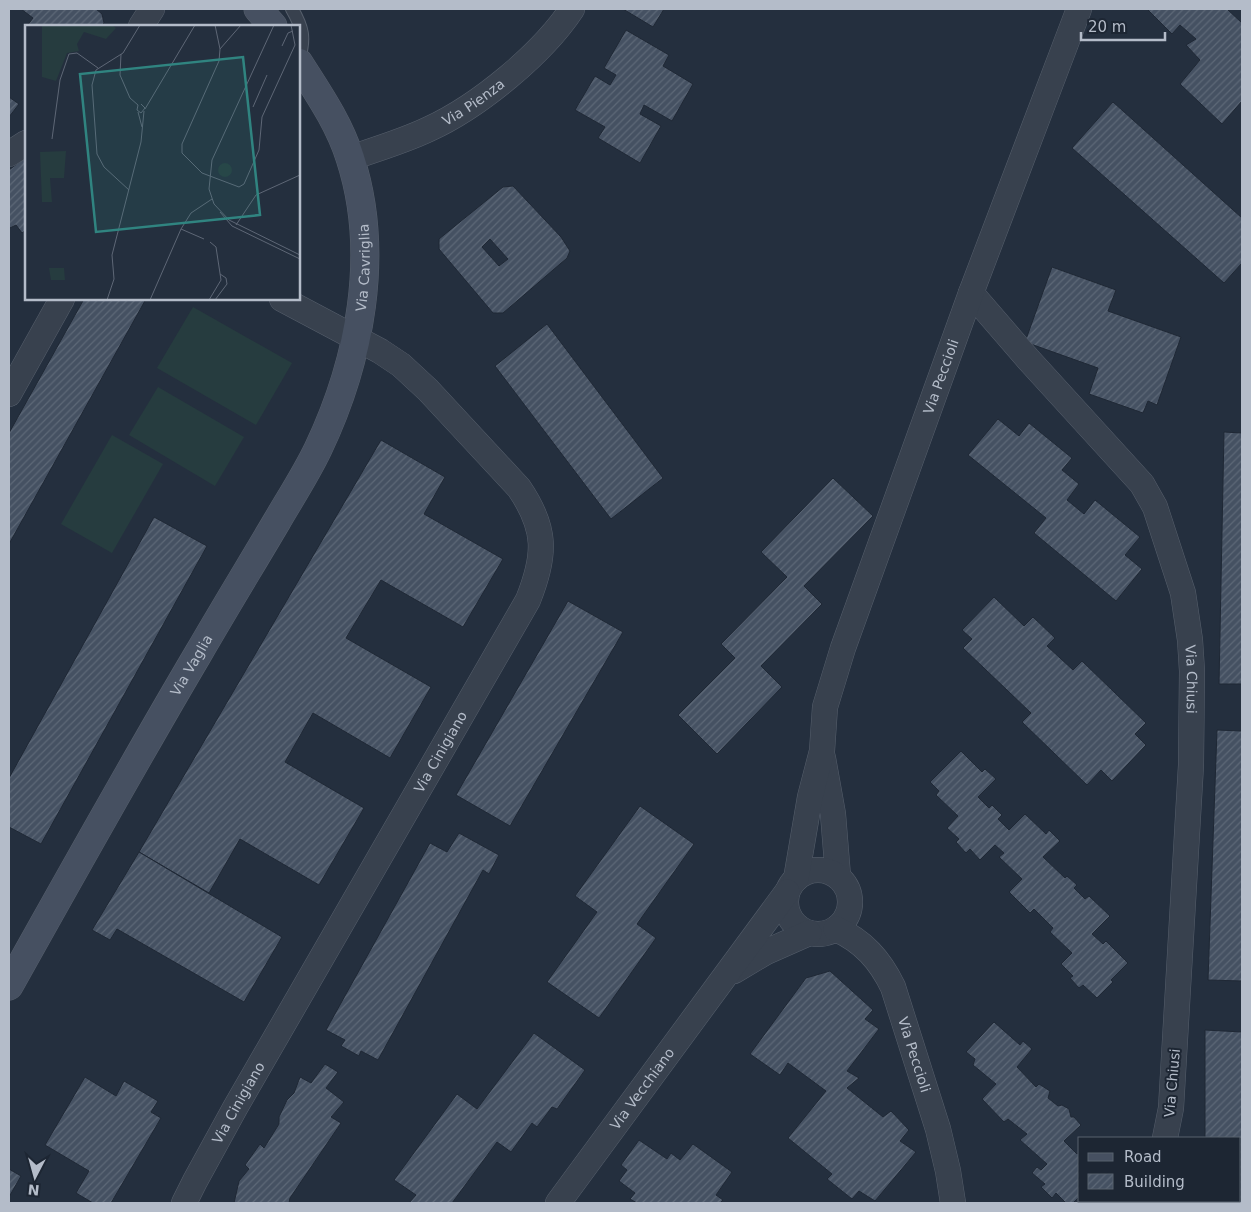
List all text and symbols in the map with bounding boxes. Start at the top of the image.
scale bar [1081,10,1165,42]
text: 20 m [1088,18,1126,36]
inset map [25,25,300,300]
street label: Via Pienza [439,75,508,129]
street label: Via Cavriglia [353,223,373,313]
street label: Via Peccioli [920,337,962,416]
street label: Via Vaglia [167,632,216,699]
street label: Via Chiusi [1182,644,1200,714]
street label: Via Cinigiano [411,708,470,795]
street label: Via Peccioli [895,1015,934,1094]
street label: Via Vecchiano [607,1045,678,1133]
street label: Via Chiusi [1161,1048,1183,1118]
street label: Via Cinigiano [209,1059,268,1147]
legend [1078,1137,1241,1202]
text: Road [1124,1148,1162,1166]
north arrow [10,1152,60,1202]
text: Building [1124,1173,1185,1191]
text: N [27,1181,40,1198]

